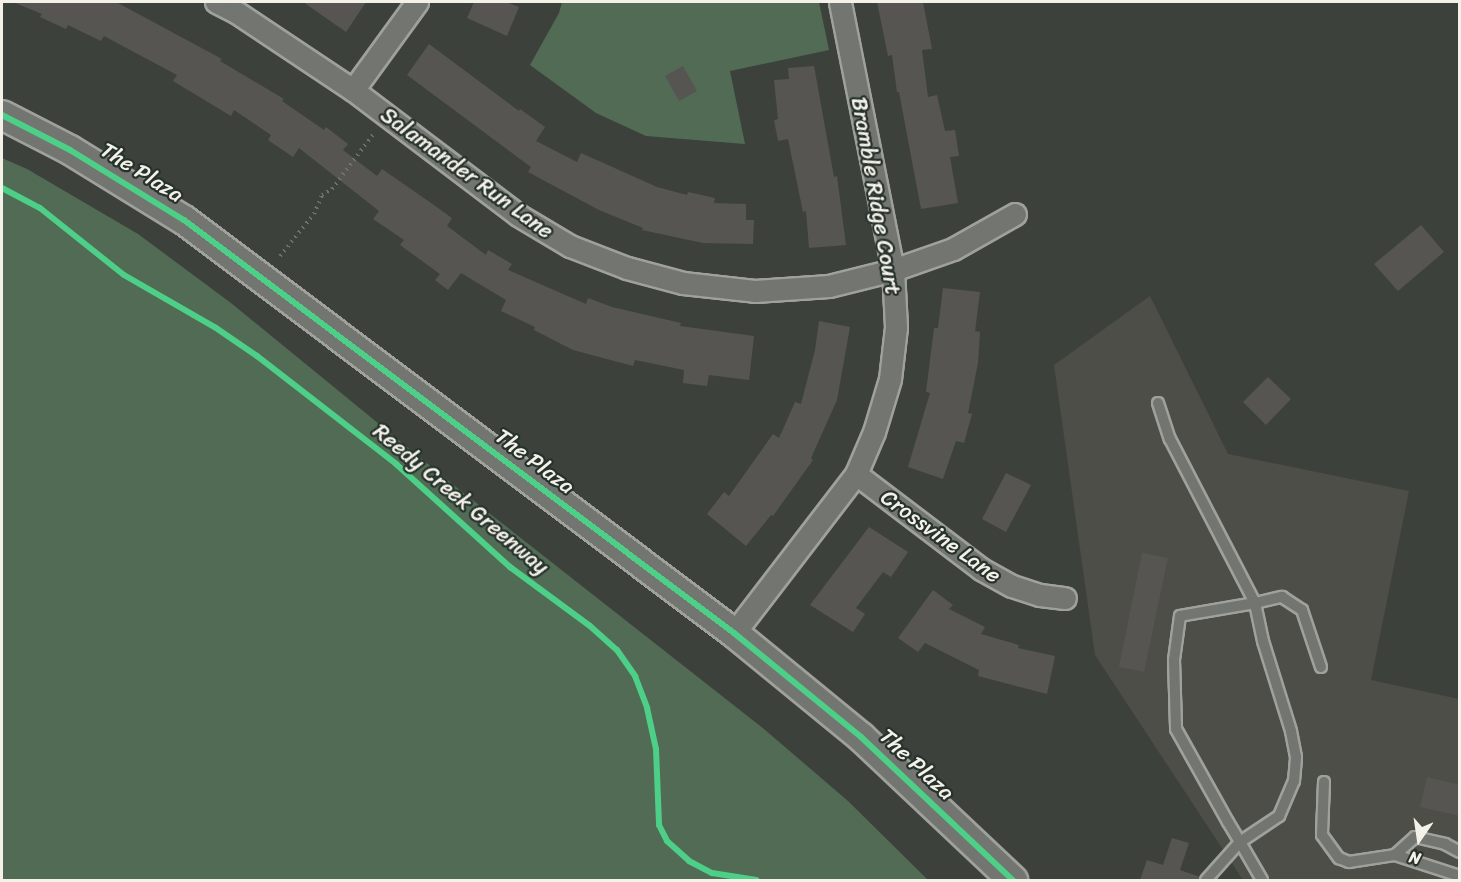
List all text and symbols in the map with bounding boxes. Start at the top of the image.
street label: Bramble Ridge Court [846,95,906,297]
street label: Salamander Run Lane [376,102,558,244]
street label: The Plaza [96,136,188,208]
street label: Reedy Creek Greenway [367,417,555,581]
street label: The Plaza [490,422,580,500]
street label: Crossvine Lane [876,484,1006,588]
street label: The Plaza [874,723,960,805]
north arrow [1389,810,1449,870]
text: N [1406,843,1424,873]

